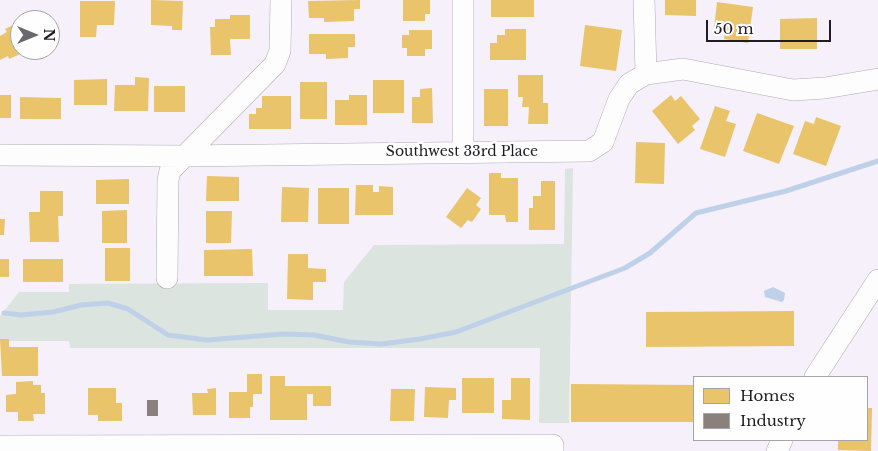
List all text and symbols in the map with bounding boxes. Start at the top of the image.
north arrow [10,10,60,60]
scale bar [708,10,833,42]
text: 50 m [714,19,754,38]
text: N [40,28,58,42]
street label: Southwest 33rd Place [386,144,538,160]
legend [693,376,868,441]
text: Homes [740,386,795,405]
text: Industry [740,411,806,430]

